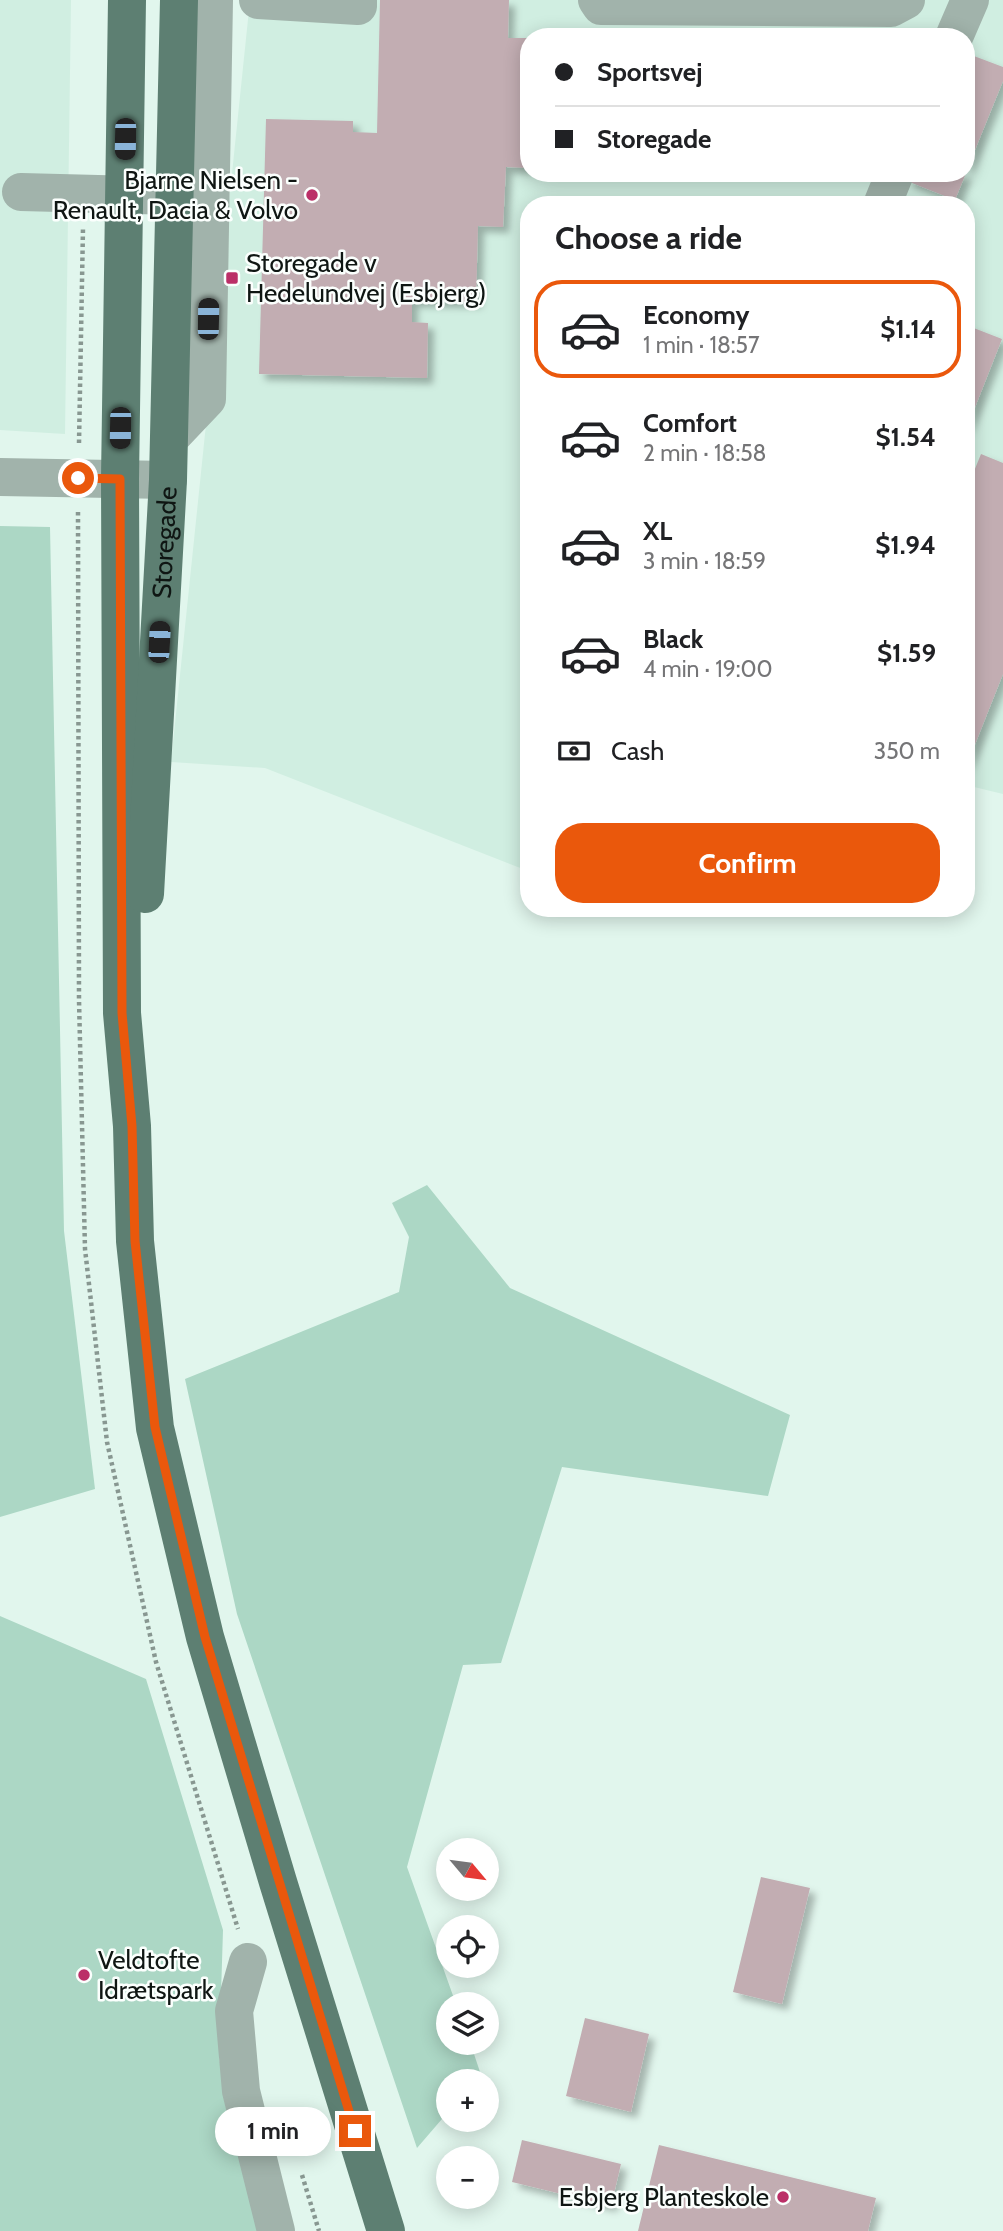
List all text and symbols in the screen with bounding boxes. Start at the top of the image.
text: Sportsvej [597,56,702,88]
car [115,118,136,160]
text: Storegade [597,123,711,155]
place label: Bjarne Nielsen - Renault, Dacia & Volvo [53,164,298,226]
marker: Bjarne Nielsen - Renault, Dacia & Volvo [304,187,320,203]
text: Choose a ride [555,218,742,257]
place label: Storegade v Hedelundvej (Esbjerg) [246,247,486,309]
marker: Storegade v Hedelundvej (Esbjerg) [224,270,240,286]
car [198,298,219,340]
icon: car [559,298,622,361]
text: Economy [643,299,749,331]
text: $1.14 [880,313,936,345]
text: 1 min · 18:57 [643,331,760,359]
icon: car [559,406,622,469]
car [110,407,131,449]
text: Comfort [643,407,737,439]
text: $1.54 [875,421,936,453]
text: 2 min · 18:58 [643,439,767,467]
route start [62,462,94,494]
street label: Storegade [145,486,184,599]
icon: car [559,514,622,577]
text: XL [643,515,672,547]
text: $1.94 [875,529,936,561]
text: 3 min · 18:59 [643,547,766,575]
car [148,620,171,664]
icon: car [559,622,622,685]
text: Black [643,623,703,655]
text: $1.59 [877,637,936,669]
text: 4 min · 19:00 [643,655,773,683]
icon: cash [555,732,593,770]
text: Cash [611,735,664,767]
text: 350 m [874,737,940,765]
button: Confirm [555,823,940,903]
north arrow [436,1838,499,1900]
map controls [436,1838,499,2209]
button: locate [436,1915,499,1978]
place label: Veldtofte Idrætspark [98,1944,214,2006]
marker: Veldtofte Idrætspark [76,1967,92,1983]
button: layers [436,1992,499,2055]
button: + [436,2069,499,2132]
callout: 1 min [215,2106,330,2156]
route end [339,2115,371,2147]
text: 1 min [247,2117,299,2145]
button: − [436,2146,499,2209]
place label: Esbjerg Planteskole [559,2181,769,2213]
marker: Esbjerg Planteskole [775,2189,791,2205]

